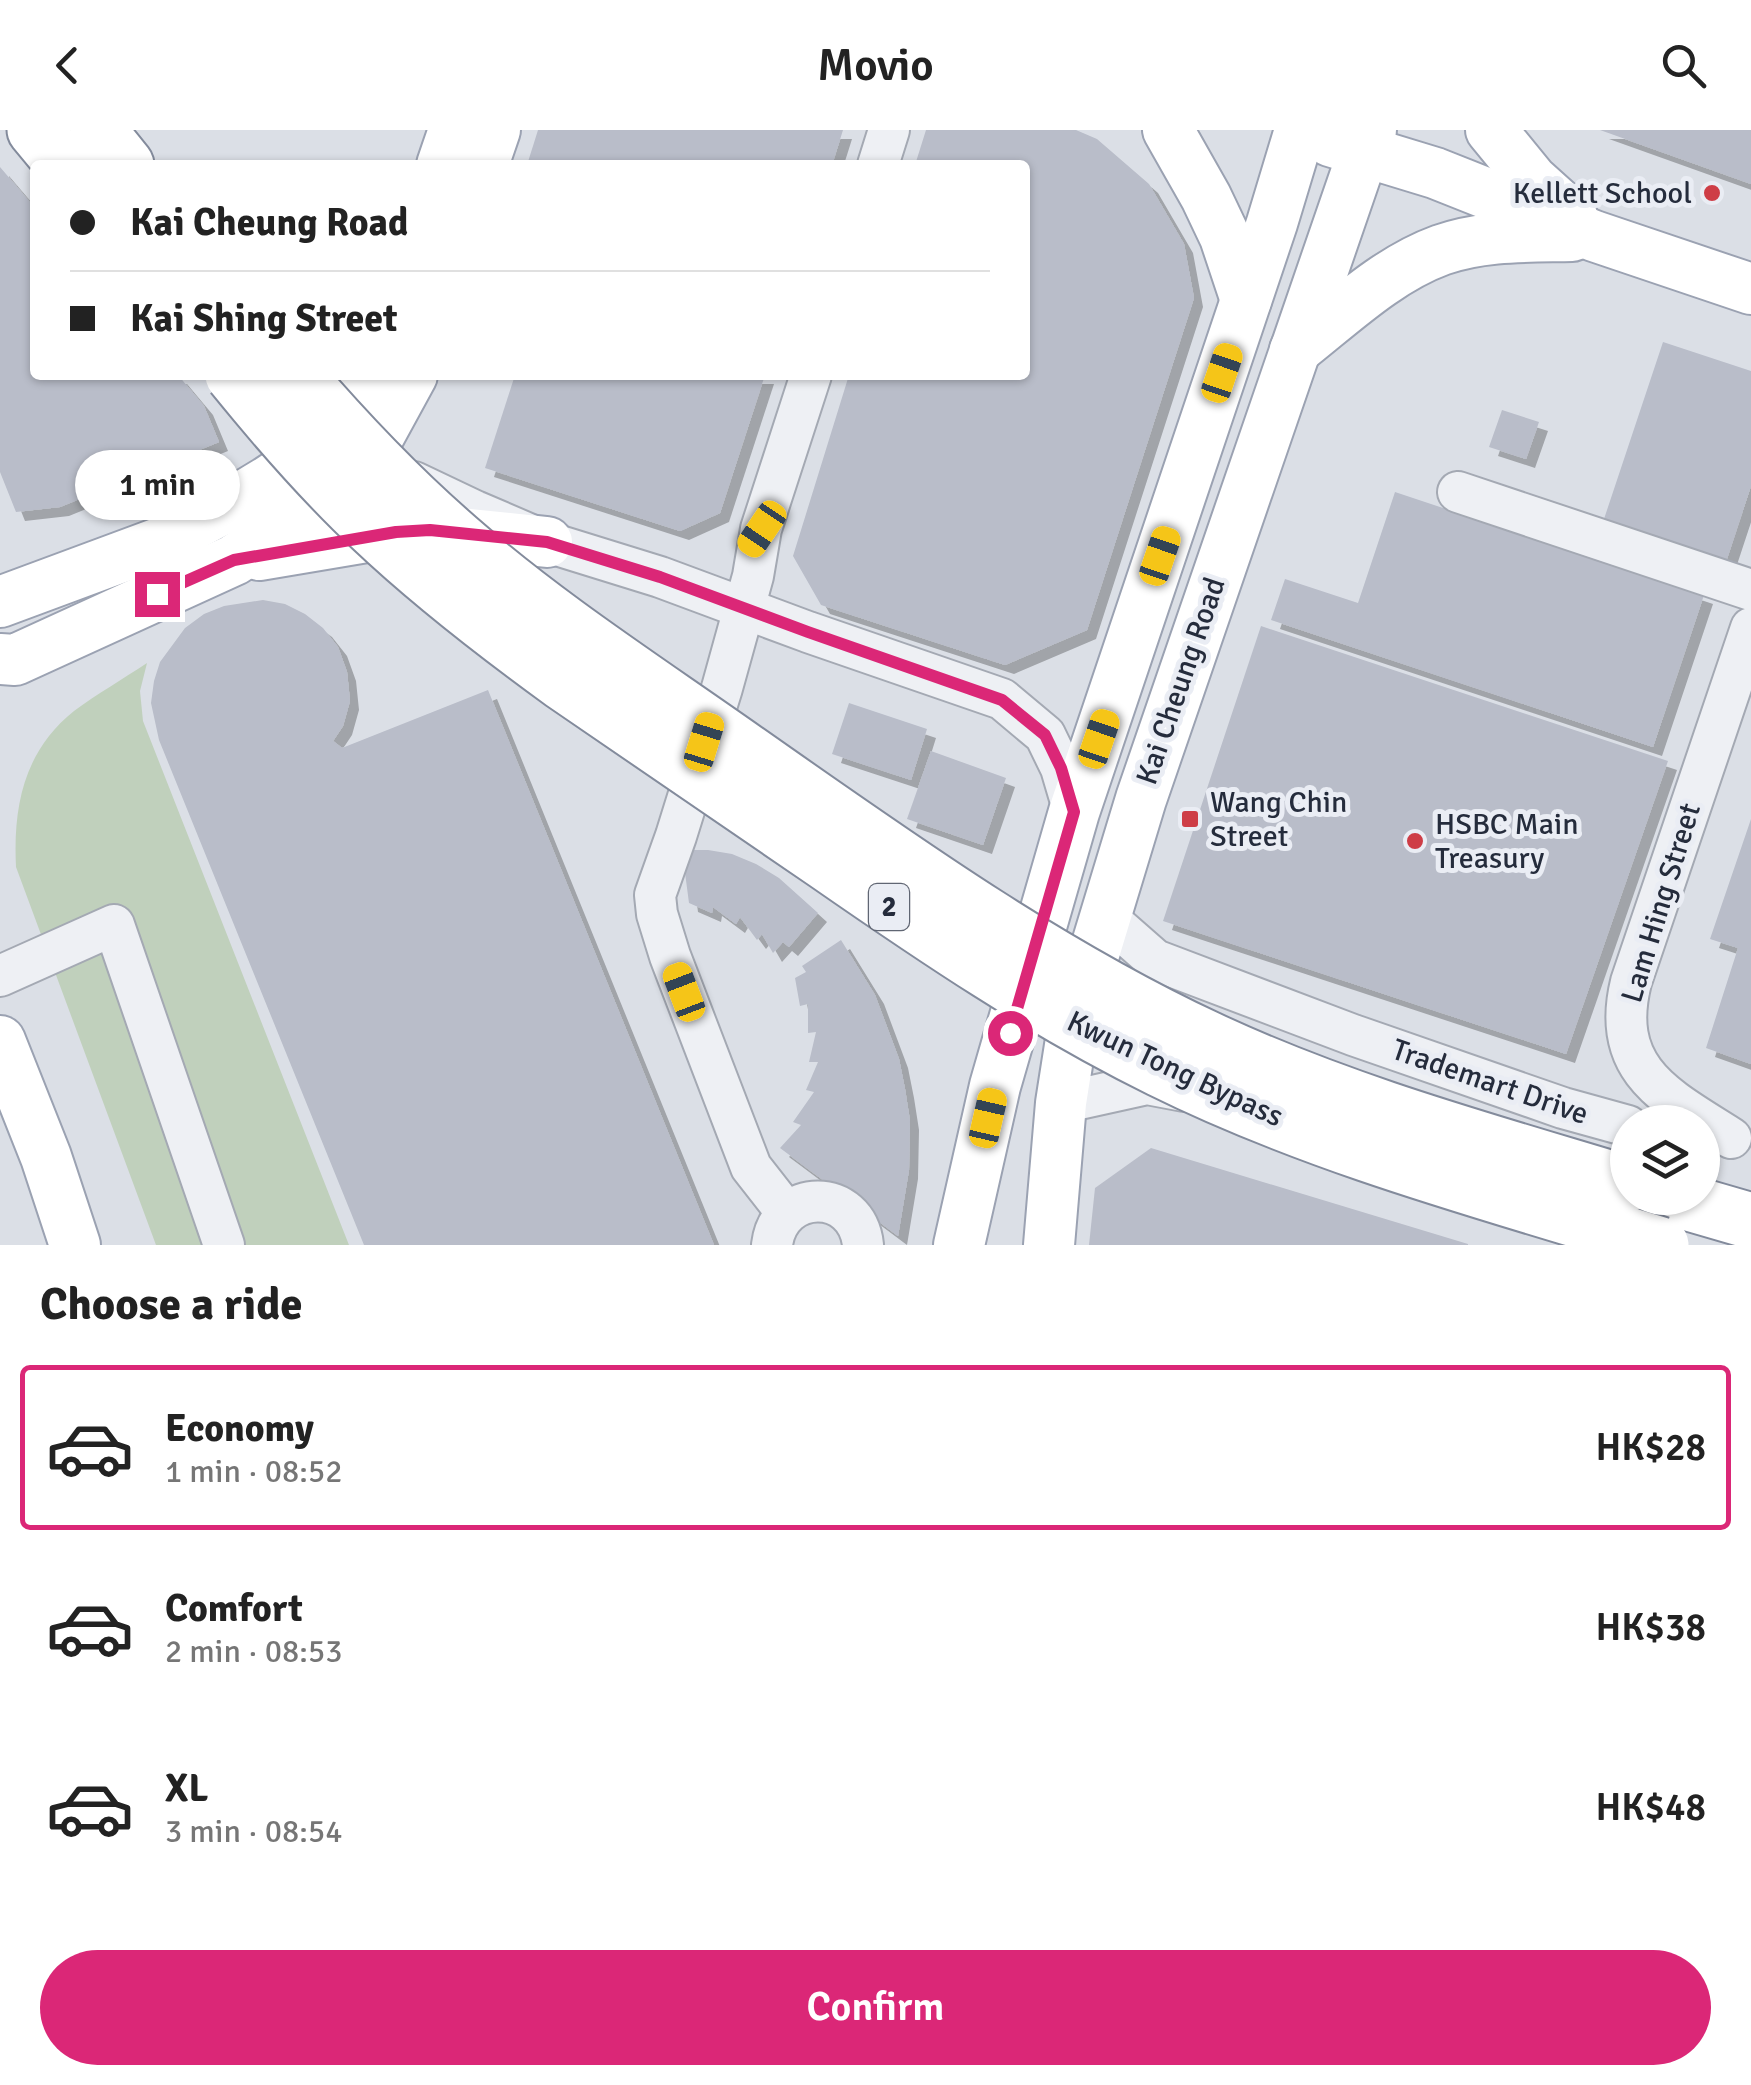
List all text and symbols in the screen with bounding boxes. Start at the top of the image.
icon: back [40,38,95,93]
text: Movio [817,38,934,93]
icon: search [1656,38,1711,93]
place label: Kellett School [1513,175,1692,212]
marker: Kellett School [1701,182,1723,204]
text: Kai Cheung Road [130,199,408,246]
text: Kai Shing Street [130,295,397,342]
car [1198,340,1246,406]
callout: 1 min [74,449,240,519]
text: 1 min [119,465,196,504]
car [733,496,791,562]
car [1136,523,1184,589]
route end [135,572,180,617]
street label: Kai Cheung Road [1128,572,1234,790]
car [1075,706,1123,772]
car [681,709,727,775]
place label: Wang Chin Street [1210,784,1347,855]
street label: Lam Hing Street [1613,799,1709,1007]
place label: HSBC Main Treasury [1435,806,1579,877]
marker: Wang Chin Street [1179,808,1201,830]
marker: HSBC Main Treasury [1404,830,1426,852]
road number: 2 [869,884,909,930]
car [659,959,709,1025]
street label: Kwun Tong Bypass [1061,1003,1289,1135]
route start [988,1011,1033,1056]
street label: Trademart Drive [1387,1031,1593,1133]
car [967,1085,1009,1151]
map controls [1610,1105,1720,1215]
button: layers [1610,1105,1720,1215]
text: Choose a ride [40,1277,303,1332]
icon: car [45,1403,135,1493]
text: Economy [165,1405,314,1452]
text: HK$28 [1595,1424,1706,1471]
text: 1 min · 08:52 [165,1452,343,1491]
icon: car [45,1583,135,1673]
text: Comfort [165,1585,303,1632]
text: HK$38 [1595,1604,1706,1651]
text: 2 min · 08:53 [165,1632,343,1671]
icon: car [45,1763,135,1853]
text: XL [165,1765,208,1812]
text: HK$48 [1595,1784,1706,1831]
text: 3 min · 08:54 [165,1812,343,1851]
button: Confirm [40,1950,1711,2065]

